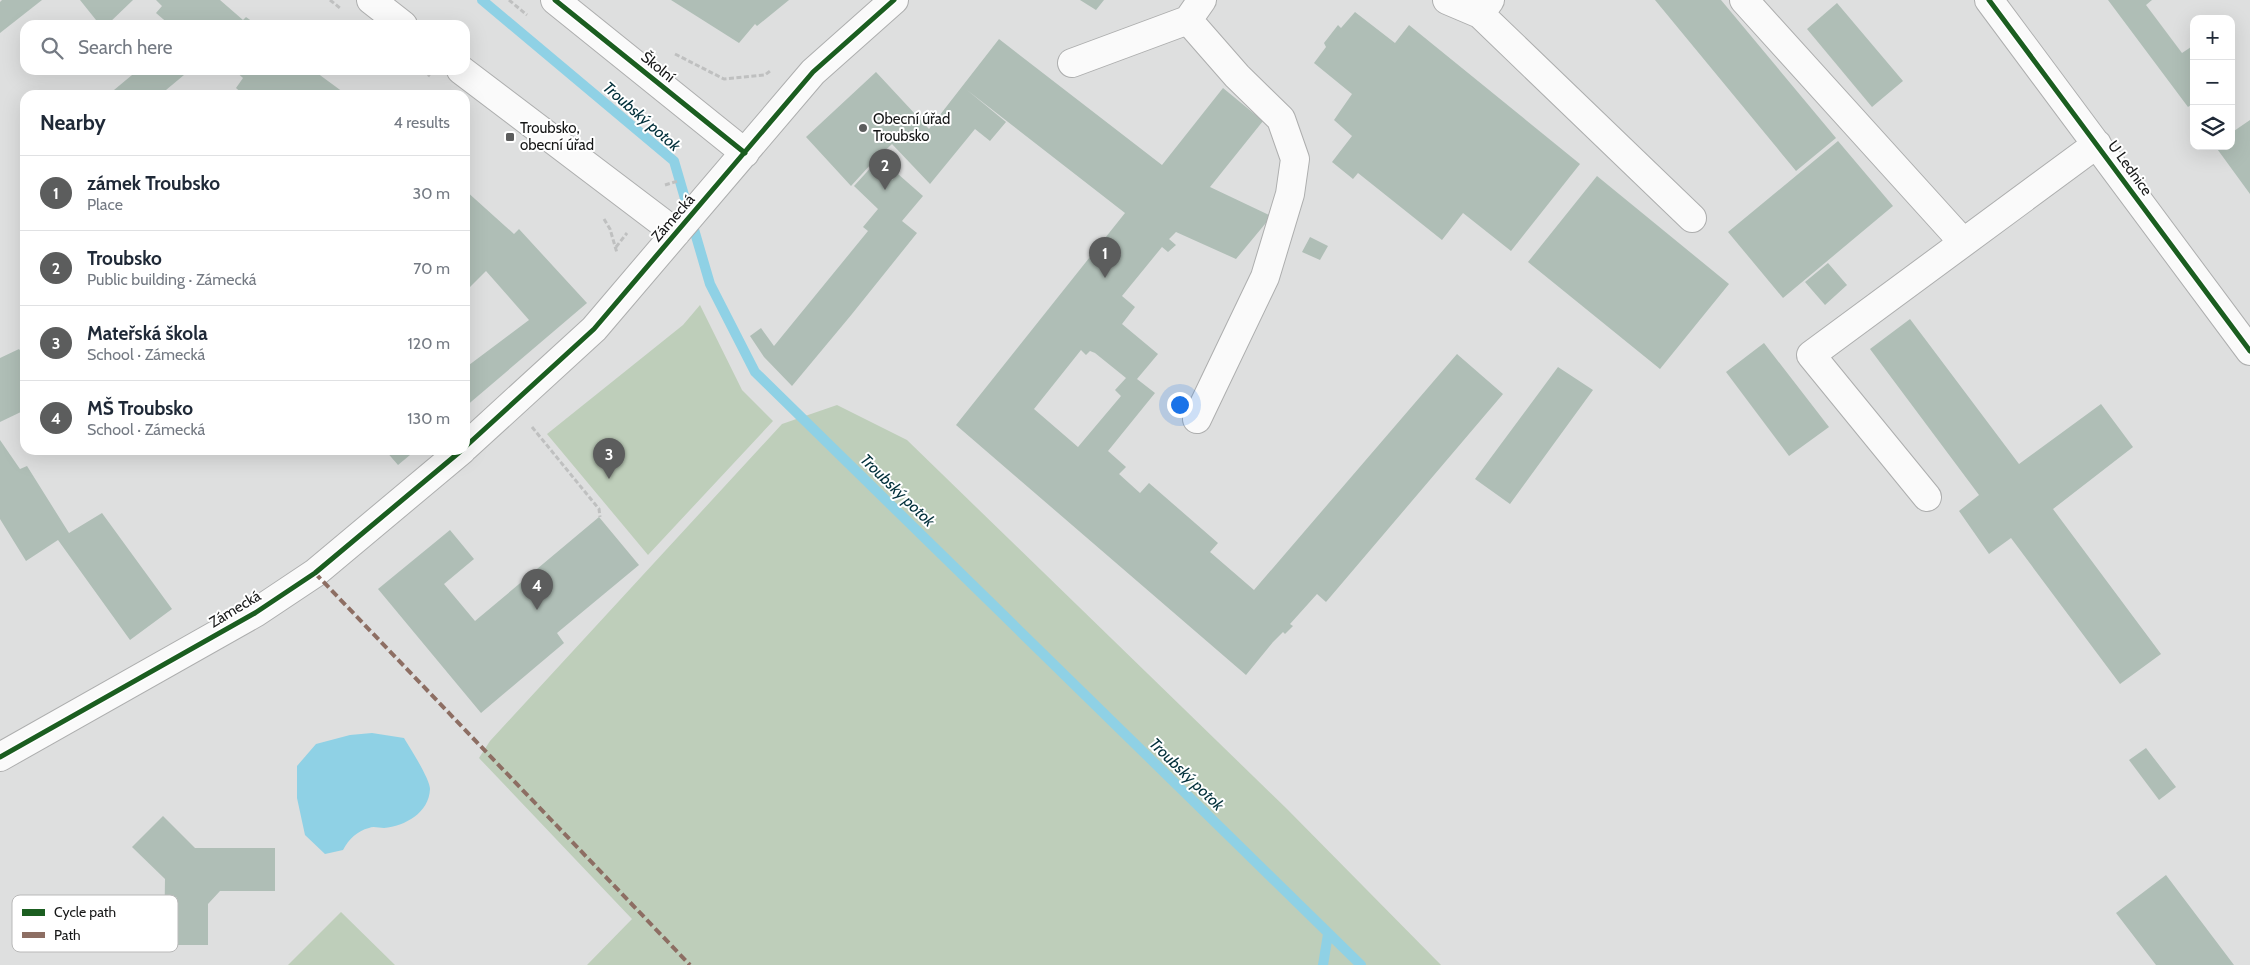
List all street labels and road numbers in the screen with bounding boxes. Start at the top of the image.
street label: Školní [637,47,679,86]
street label: U Lednice [2104,137,2156,199]
street label: Zámecká [648,190,699,245]
street label: Zámecká [206,586,265,631]

